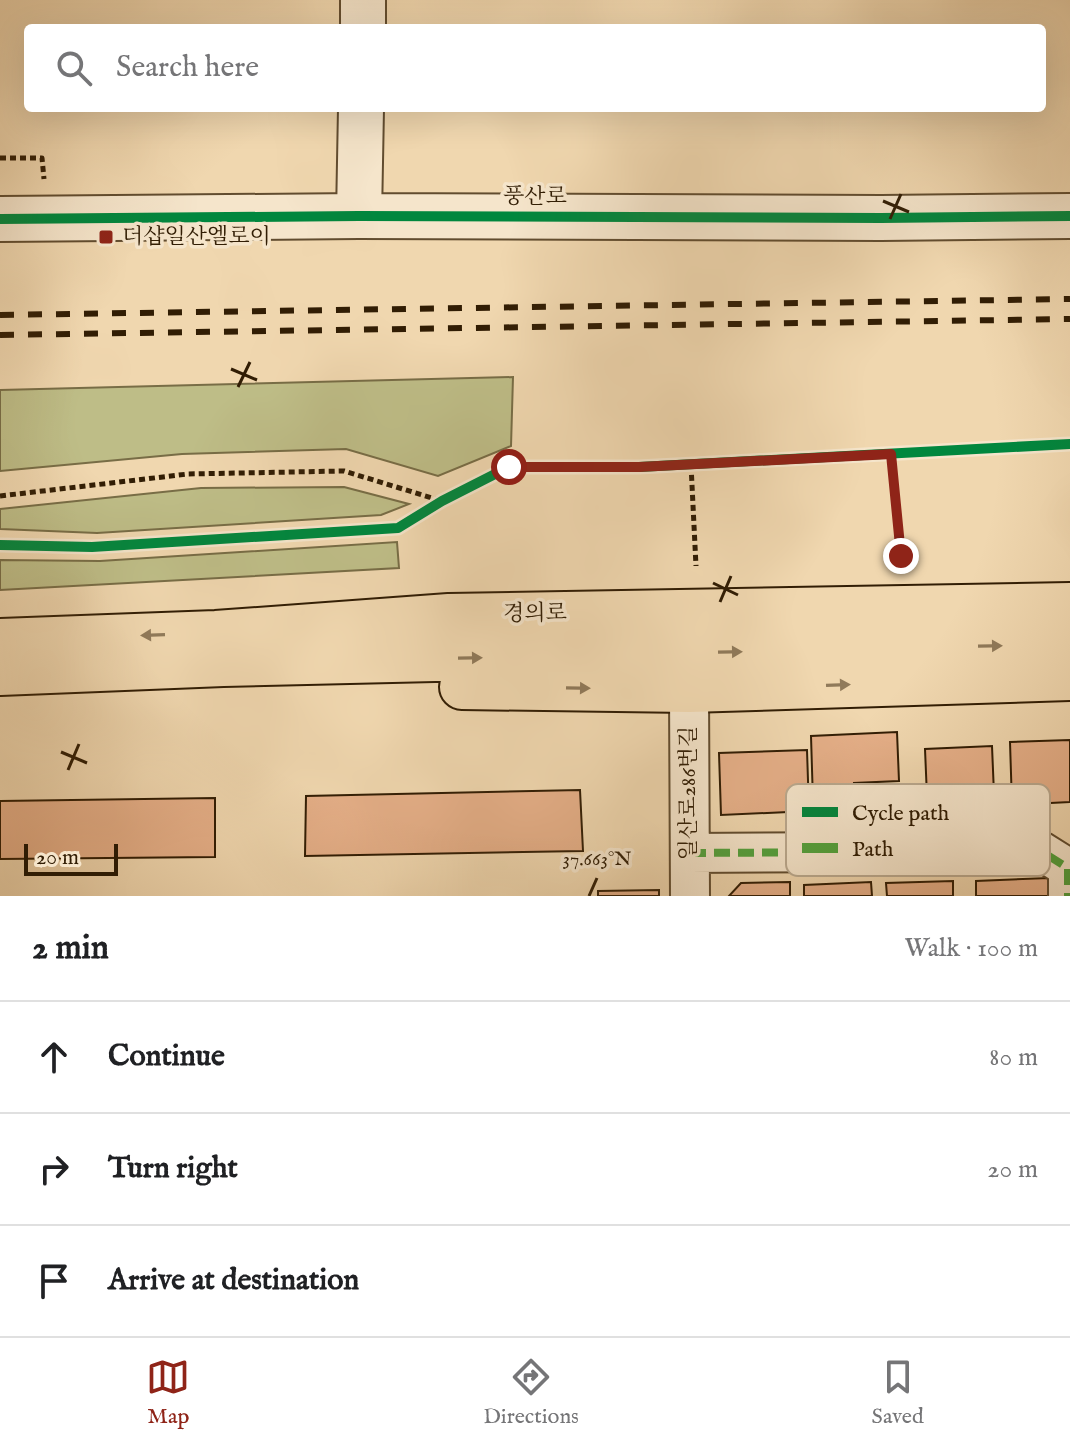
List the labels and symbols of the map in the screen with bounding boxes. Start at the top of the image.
street label: 풍산로 [503,183,567,211]
place label: 더샵일산엘로이 [122,223,271,251]
marker: 더샵일산엘로이 [97,228,115,246]
route start [491,449,527,485]
route end [883,538,919,574]
street label: 경의로 [503,599,567,629]
one-way arrow [140,629,165,642]
one-way arrow [978,640,1003,652]
one-way arrow [718,646,743,658]
one-way arrow [458,652,483,664]
one-way arrow [826,679,851,692]
one-way arrow [566,682,591,695]
street label: 일산로286번길 [675,726,703,860]
legend [786,784,1050,876]
text: Cycle path [852,800,949,828]
text: Path [852,836,894,864]
scale bar [24,840,118,876]
text: 37.663°N [562,847,632,872]

